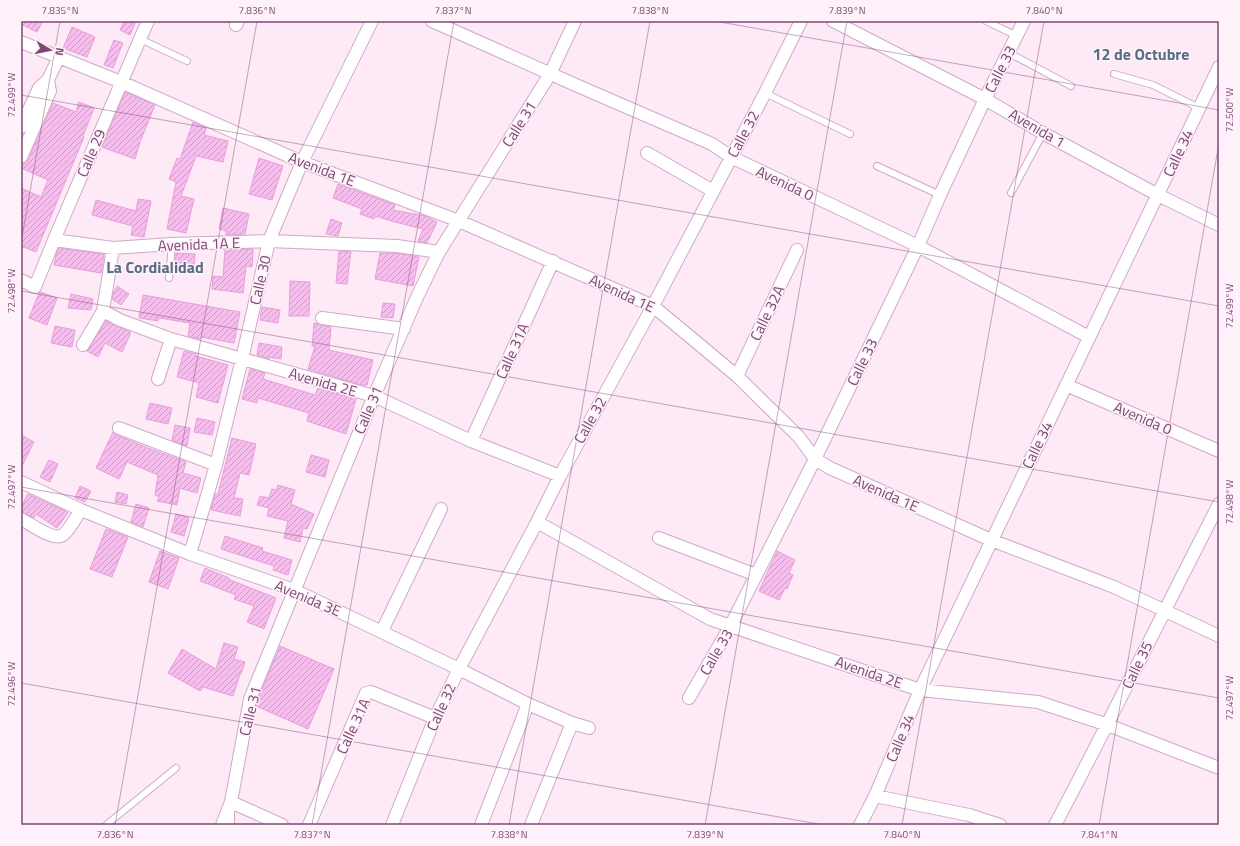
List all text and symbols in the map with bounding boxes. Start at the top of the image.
text: 7.835°N [42,3,78,18]
text: 7.836°N [239,3,275,18]
text: 7.837°N [435,3,471,18]
text: 7.838°N [632,3,668,18]
text: 7.839°N [829,3,865,18]
text: 7.840°N [1026,3,1062,18]
north arrow [30,30,70,70]
street label: Calle 33 [978,41,1022,97]
district label: 12 de Octubre [1093,42,1189,66]
text: N [51,47,68,57]
text: 72.499°W [4,73,19,117]
text: 72.500°W [1222,88,1237,132]
street label: Calle 31 [496,97,542,151]
street label: Avenida 1 [1004,103,1070,153]
street label: Calle 32 [721,106,765,162]
street label: Calle 29 [71,125,111,181]
street label: Calle 34 [1157,125,1199,181]
street label: Avenida 1E [285,146,359,192]
street label: Avenida 0 [752,160,818,206]
street label: Avenida 1A E [157,231,241,257]
street label: Calle 30 [243,253,277,307]
district label: La Cordialidad [106,255,204,279]
street label: Avenida 1E [585,268,659,318]
text: 72.498°W [4,269,19,313]
street label: Calle 32A [744,281,790,345]
text: 72.499°W [1222,284,1237,328]
street label: Calle 31A [489,319,535,383]
street label: Calle 33 [841,334,883,390]
street label: Avenida 2E [286,361,360,403]
street label: Calle 31 [348,382,388,438]
street label: Calle 32 [568,392,612,448]
street label: Avenida 0 [1110,395,1176,441]
street label: Calle 34 [1016,417,1058,473]
text: 72.497°W [4,465,19,509]
street label: Avenida 1E [849,468,923,518]
text: 72.498°W [1222,480,1237,524]
street label: Avenida 3E [271,574,345,622]
street label: Calle 33 [693,624,739,680]
street label: Calle 35 [1116,637,1158,693]
street label: Avenida 2E [832,650,906,694]
text: 72.496°W [4,662,19,706]
text: 72.497°W [1222,676,1237,720]
street label: Calle 32 [420,679,462,735]
street label: Calle 31 [233,684,267,738]
street label: Calle 31A [330,694,376,758]
street label: Calle 34 [880,710,920,766]
text: 7.836°N [97,827,133,842]
text: 7.837°N [294,827,330,842]
text: 7.838°N [491,827,527,842]
text: 7.839°N [687,827,723,842]
text: 7.840°N [884,827,920,842]
text: 7.841°N [1081,827,1117,842]

